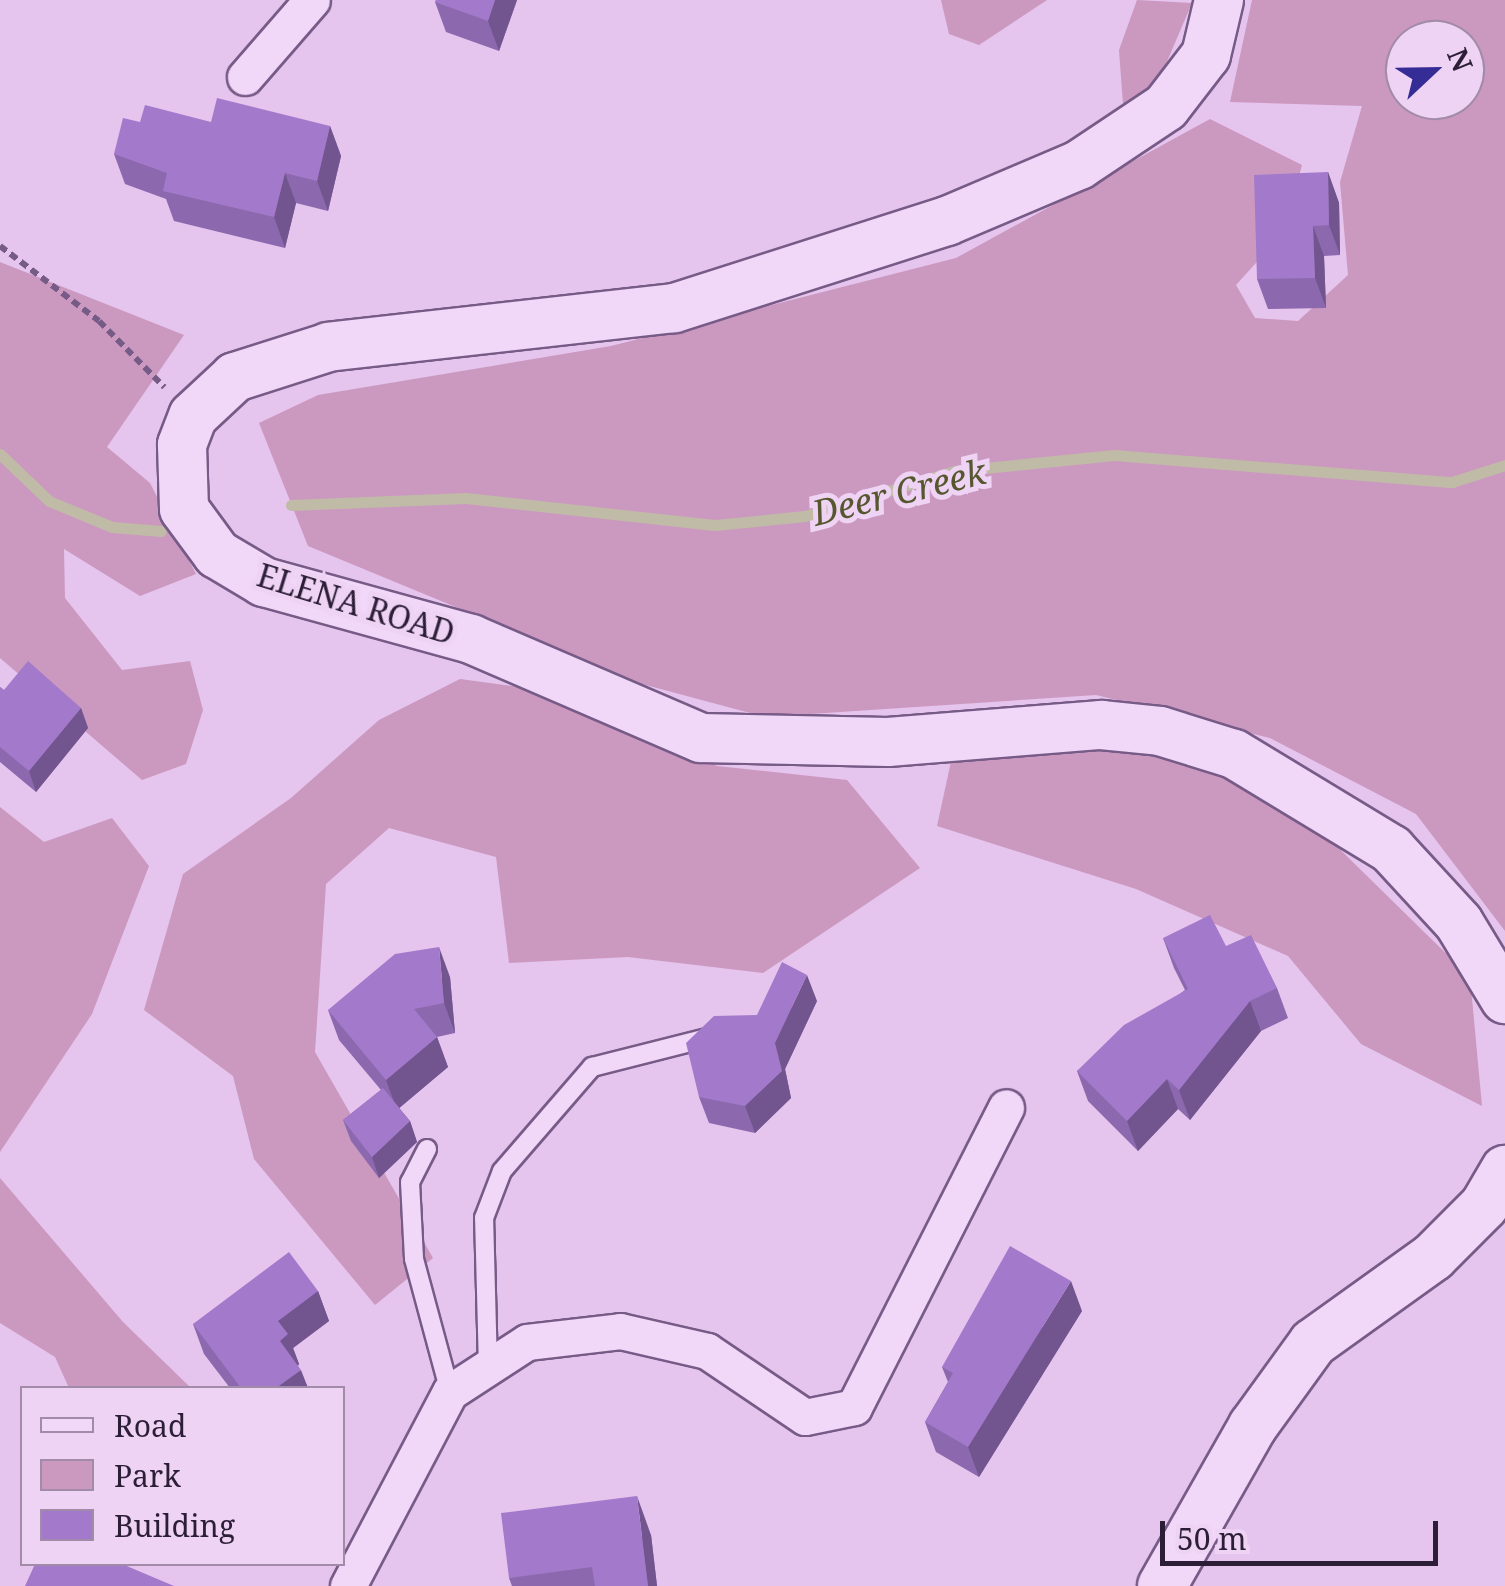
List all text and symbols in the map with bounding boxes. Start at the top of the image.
north arrow [1385,20,1485,120]
text: N [1439,42,1483,77]
water label: Deer Creek [808,450,990,534]
street label: ELENA ROAD [253,556,459,652]
legend [20,1386,345,1566]
text: Road [114,1405,186,1446]
text: Park [114,1455,181,1496]
scale bar [1165,1501,1442,1563]
text: Building [114,1505,235,1546]
text: 50 m [1177,1518,1247,1559]

